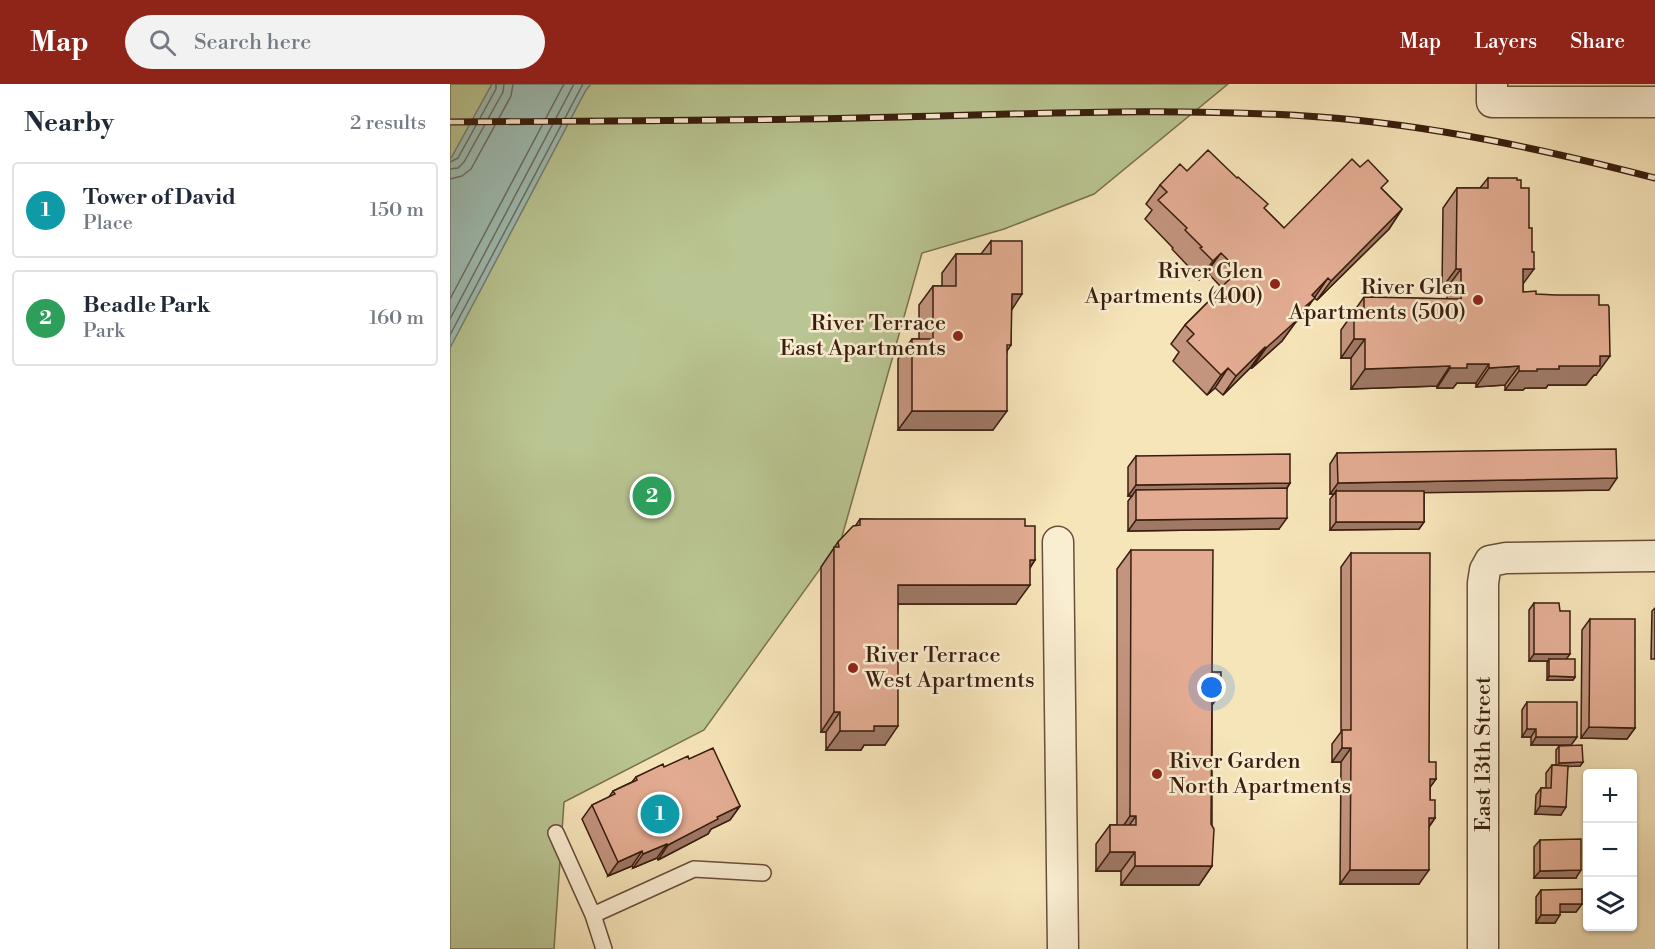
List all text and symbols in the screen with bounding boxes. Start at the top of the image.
search box [125,15,545,69]
text: Map [30,25,89,60]
icon: search [146,26,179,59]
text: Search here [194,29,311,56]
text: Map [1400,29,1441,55]
text: Layers [1474,29,1537,55]
text: Share [1570,29,1625,55]
text: Nearby [24,107,114,139]
text: 2 results [350,111,426,136]
text: Tower of David [83,184,236,211]
text: 1 [41,198,50,223]
text: 150 m [369,198,424,223]
text: Place [83,211,133,236]
place label: River Glen Apartments (400) [1084,258,1263,310]
place label: River Glen Apartments (500) [1288,274,1466,326]
marker: River Glen Apartments (400) [1268,277,1282,291]
text: Beadle Park [83,292,210,319]
marker: River Glen Apartments (500) [1471,293,1485,307]
text: 2 [39,306,52,331]
text: 160 m [369,306,424,331]
place label: River Terrace East Apartments [780,310,946,362]
text: Park [83,319,125,344]
marker: River Terrace East Apartments [951,329,965,343]
pin: 2 [632,474,672,518]
place label: River Terrace West Apartments [864,642,1035,694]
marker: River Terrace West Apartments [846,661,860,675]
your location [1197,673,1226,702]
street label: East 13th Street [1470,676,1497,832]
place label: River Garden North Apartments [1169,748,1351,800]
marker: River Garden North Apartments [1150,767,1164,781]
map controls [1583,769,1637,931]
button: + [1583,769,1637,823]
pin: 1 [640,792,680,836]
button: − [1583,823,1637,877]
button: layers [1583,877,1637,931]

